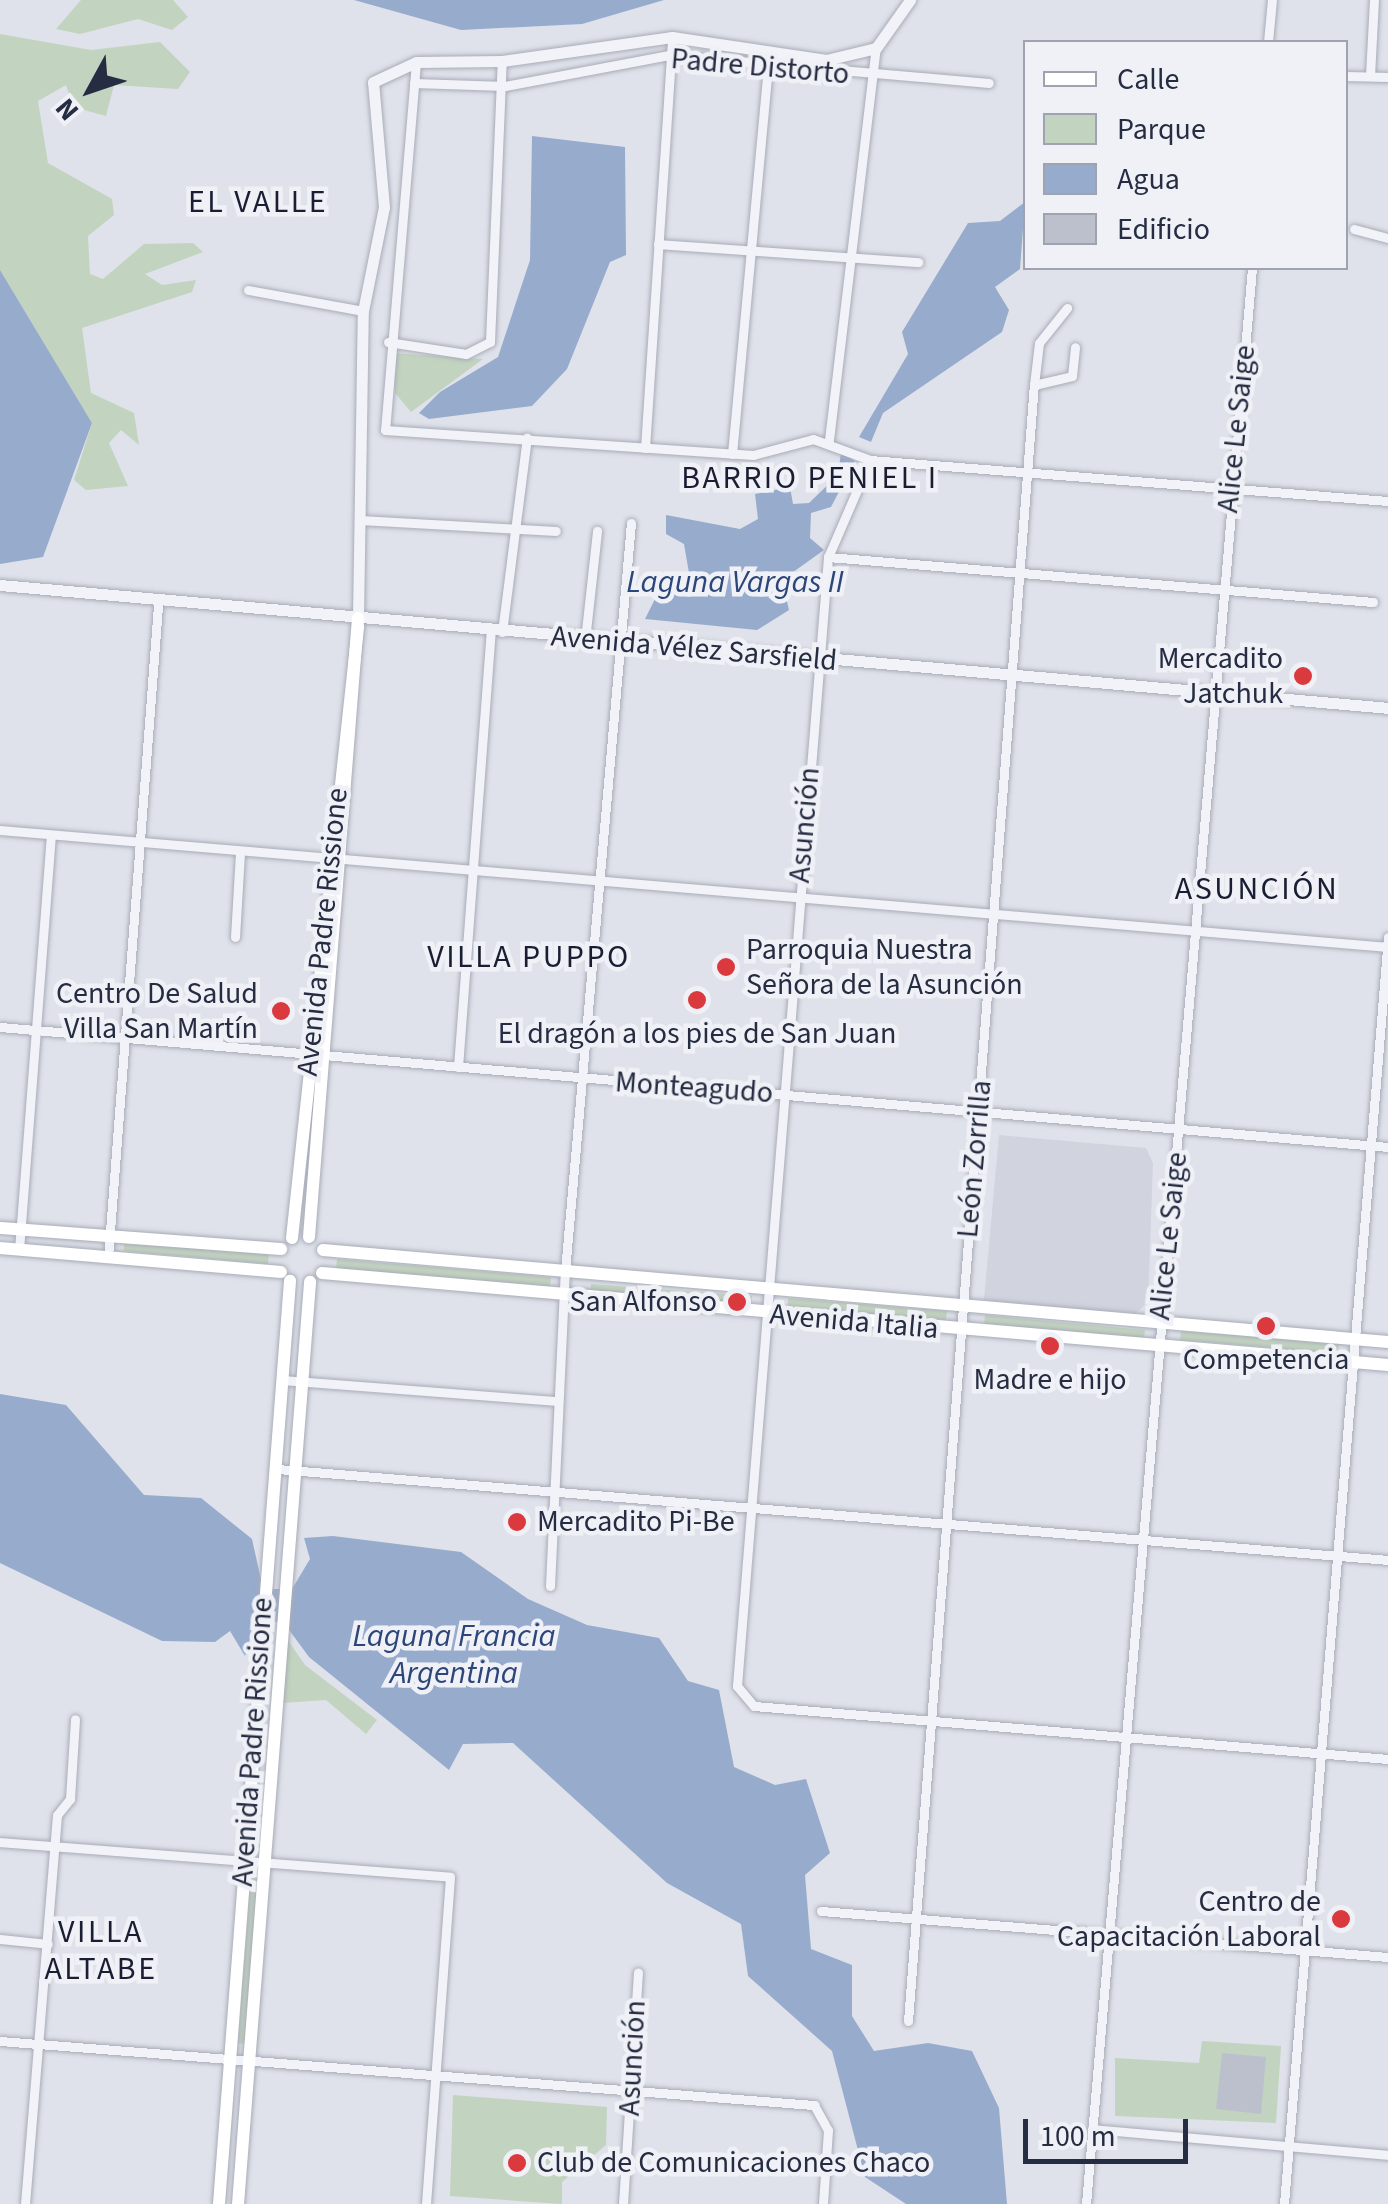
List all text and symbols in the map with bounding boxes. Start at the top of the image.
north arrow [40,40,140,140]
legend [1023,40,1348,270]
street label: Padre Distorto [669,41,851,93]
text: Calle [1117,58,1179,101]
text: N [46,89,88,129]
text: Parque [1117,108,1206,151]
text: Agua [1117,158,1180,201]
district label: EL VALLE [188,183,328,221]
text: Edificio [1117,208,1210,251]
street label: Alice Le Saige [1210,343,1264,515]
district label: BARRIO PENIEL I [681,459,939,497]
water label: Laguna Vargas II [626,563,844,601]
street label: Avenida Vélez Sarsfield [550,619,838,679]
place label: Mercadito Jatchuk [1158,641,1283,712]
marker: Mercadito Jatchuk [1292,665,1314,687]
street label: Asunción [782,766,828,884]
street label: Avenida Padre Rissione [290,786,356,1078]
district label: ASUNCIÓN [1175,870,1339,908]
place label: Parroquia Nuestra Señora de la Asunción [746,932,1023,1002]
district label: VILLA PUPPO [427,938,631,976]
marker: Parroquia Nuestra Señora de la Asunción [715,956,737,978]
place label: Centro De Salud Villa San Martín [56,976,258,1046]
marker: El dragón a los pies de San Juan [686,989,708,1011]
marker: Centro De Salud Villa San Martín [268,998,294,1024]
place label: El dragón a los pies de San Juan [498,1016,896,1052]
street label: Monteagudo [614,1065,774,1111]
street label: León Zorrilla [950,1079,1000,1239]
street label: Alice Le Saige [1142,1150,1196,1322]
place label: San Alfonso [570,1284,717,1320]
marker: San Alfonso [726,1291,748,1313]
street label: Avenida Italia [768,1297,940,1347]
marker: Competencia [1255,1315,1277,1337]
marker: Madre e hijo [1039,1335,1061,1357]
place label: Competencia [1183,1342,1349,1378]
place label: Madre e hijo [974,1362,1126,1398]
place label: Mercadito Pi-Be [537,1504,735,1540]
marker: Mercadito Pi-Be [506,1511,528,1533]
street label: Avenida Padre Rissione [225,1596,281,1888]
water label: Laguna Francia Argentina [352,1618,556,1693]
place label: Centro de Capacitación Laboral [1057,1884,1321,1954]
marker: Centro de Capacitación Laboral [1330,1908,1352,1930]
district label: VILLA ALTABE [44,1914,158,1989]
street label: Asunción [612,1999,654,2117]
scale bar [1028,2099,1193,2161]
text: 100 m [1040,2115,1116,2158]
place label: Club de Comunicaciones Chaco [537,2145,930,2181]
marker: Club de Comunicaciones Chaco [506,2152,528,2174]

